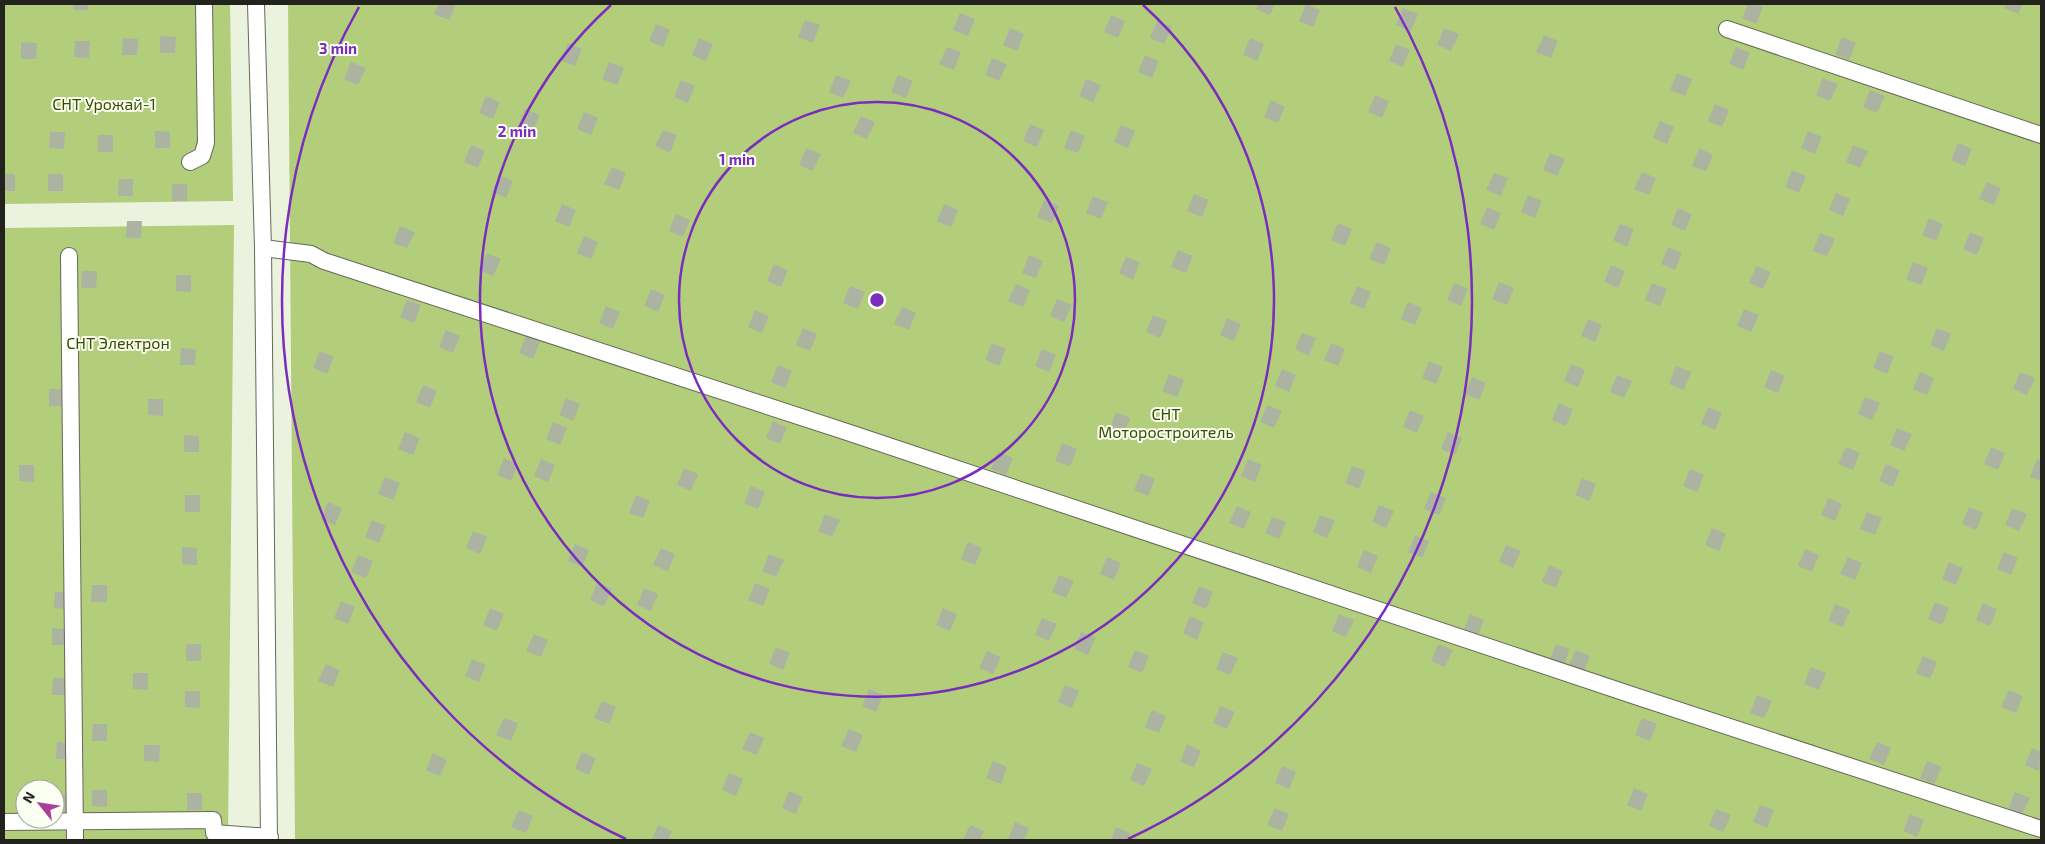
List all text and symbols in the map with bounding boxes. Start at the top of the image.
text: 3 min [319,39,357,57]
park label: СНТ Урожай-1 [52,94,156,113]
text: 2 min [498,122,536,140]
text: 1 min [719,150,755,168]
centre of rings [868,291,886,309]
park label: СНТ Электрон [66,333,170,352]
park label: СНТ Моторостроитель [1098,404,1234,441]
north arrow [15,779,65,829]
text: N [18,789,38,806]

